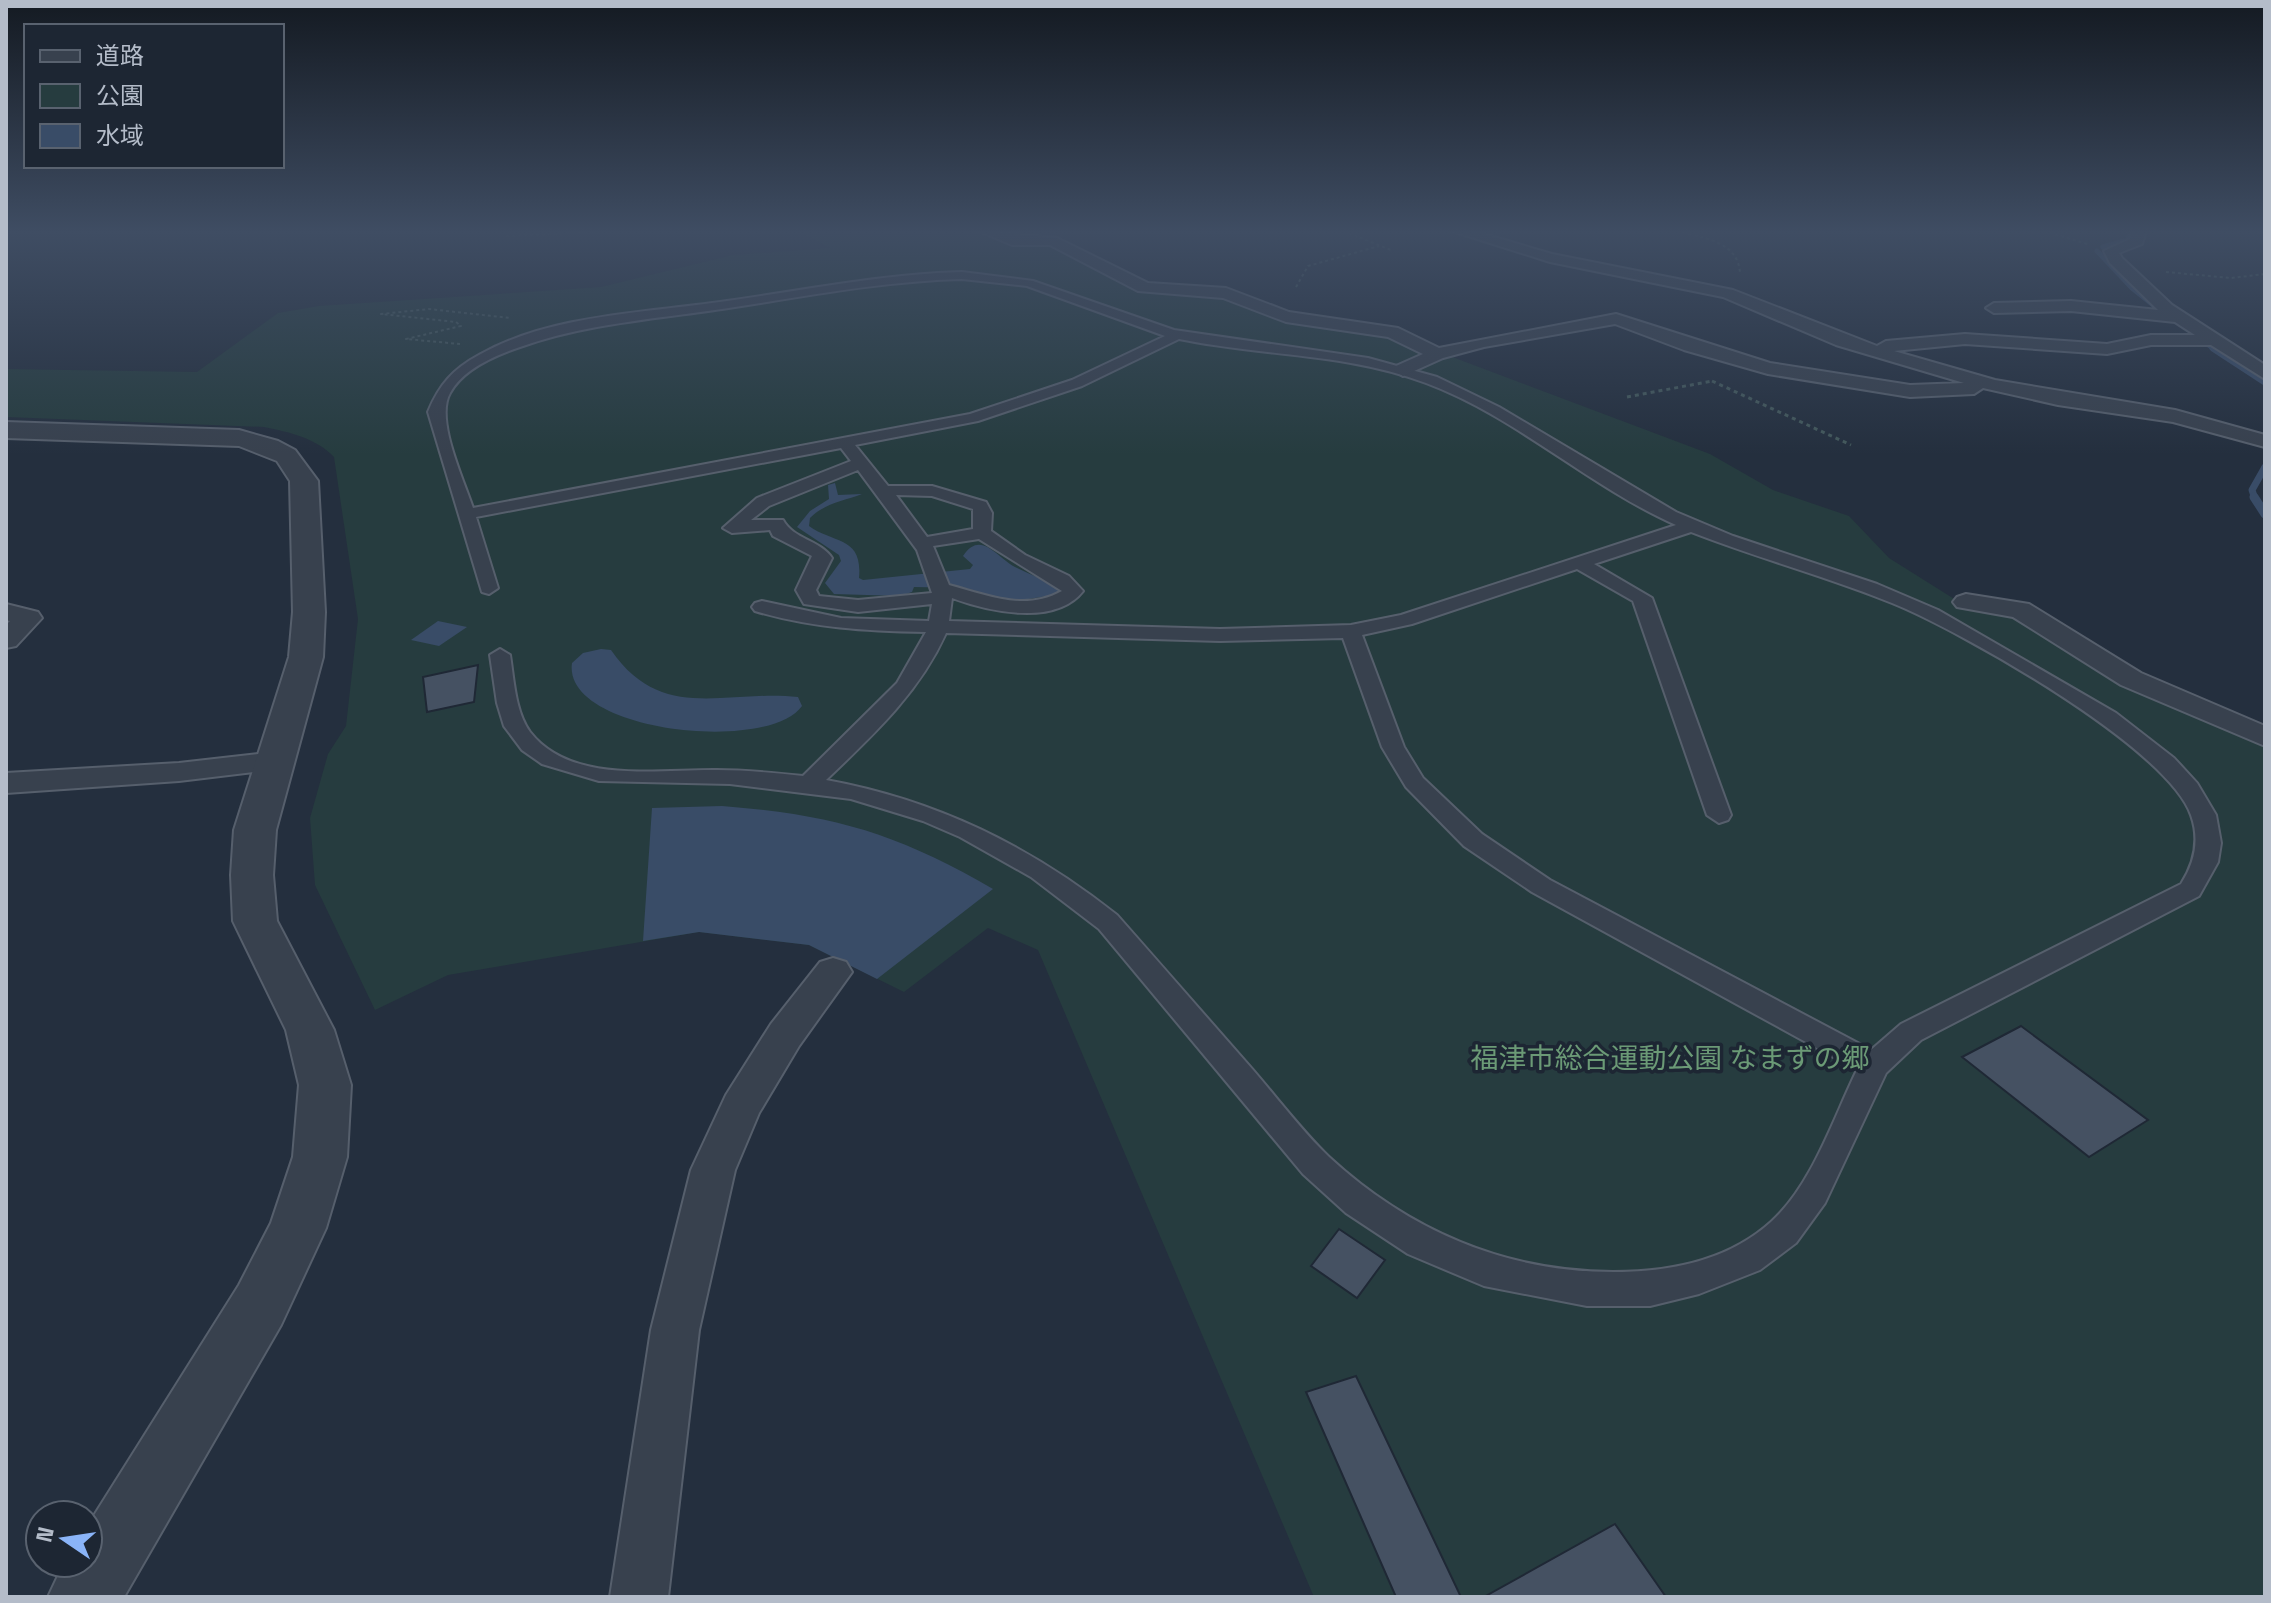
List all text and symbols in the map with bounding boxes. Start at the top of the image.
legend [24,24,284,168]
text: 道路 [96,40,144,71]
text: 公園 [96,80,144,111]
text: 水域 [96,120,144,151]
park label: 福津市総合運動公園 なまずの郷 [1470,1040,1870,1076]
north arrow [24,1499,104,1579]
text: N [29,1524,60,1545]

